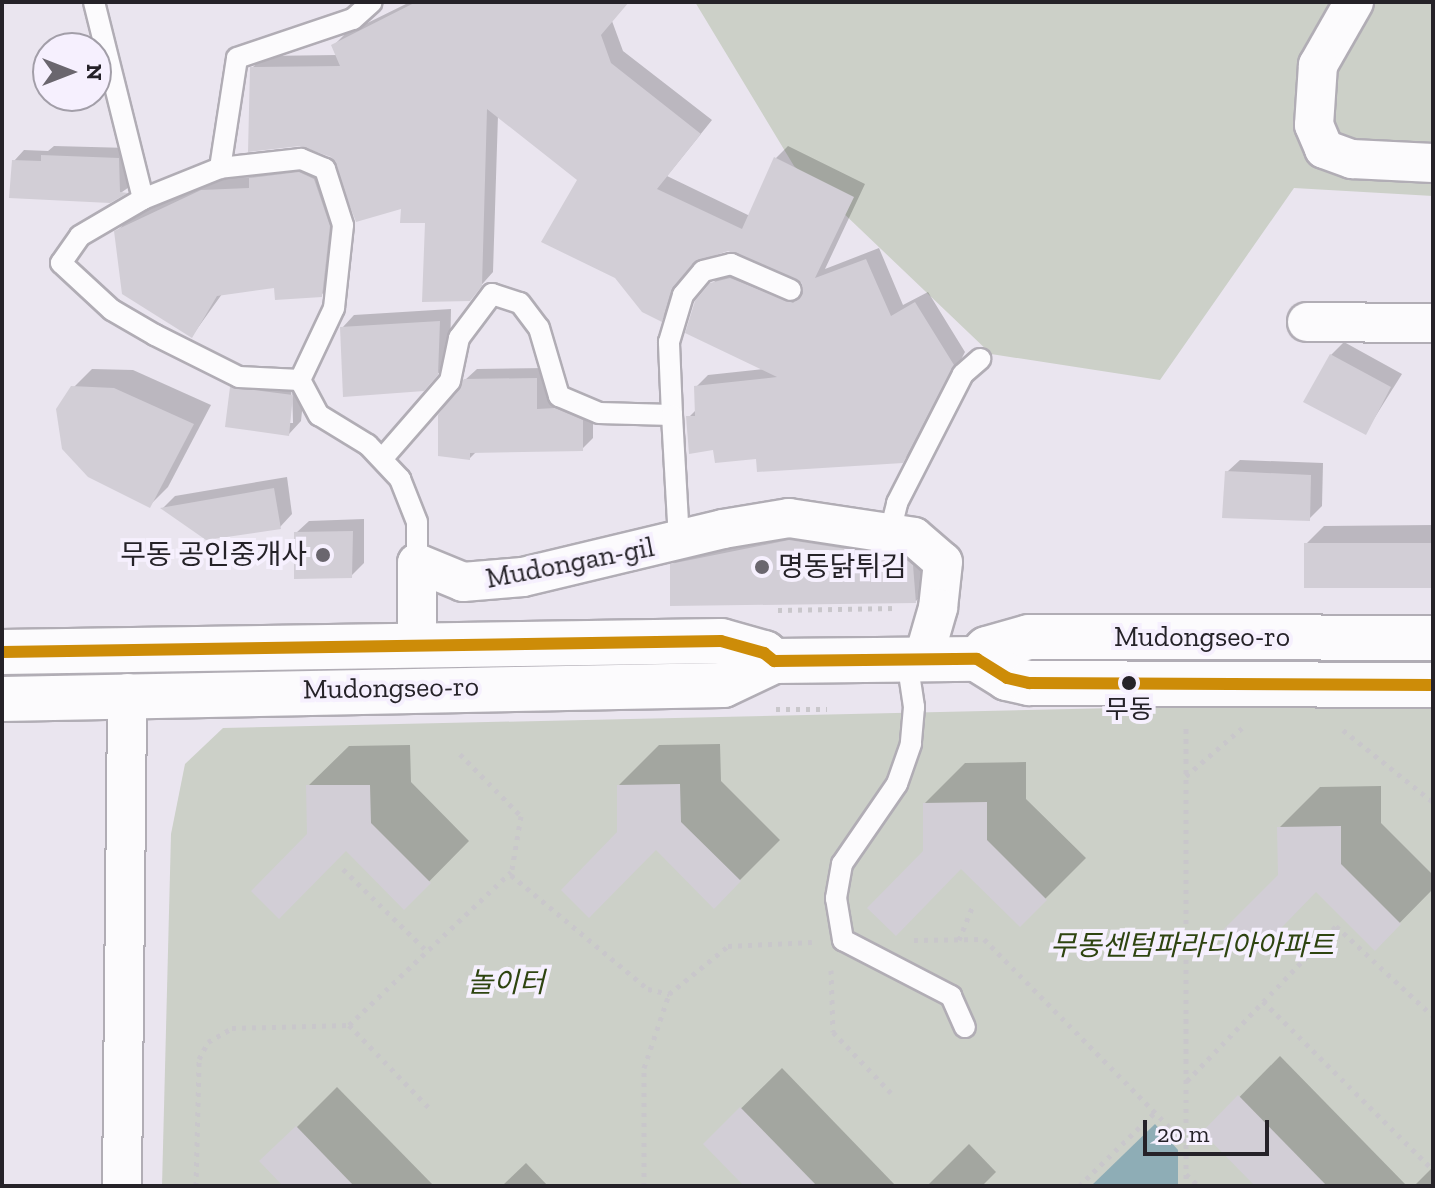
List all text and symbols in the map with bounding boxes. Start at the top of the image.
north arrow [32,32,112,112]
text: N [81,64,108,80]
street label: Mudongan-gil [483,530,657,596]
place label: 무동 공인중개사 [120,538,307,572]
marker: 무동 공인중개사 [314,546,332,564]
place label: 명동닭튀김 [778,550,907,584]
marker: 명동닭튀김 [753,558,771,576]
street label: Mudongseo-ro [1114,620,1290,654]
street label: Mudongseo-ro [303,670,479,706]
marker: 무동 [1121,675,1137,691]
place label: 무동 [1105,694,1153,726]
park label: 무동센텀파라디아아파트 [1050,929,1334,963]
park label: 놀이터 [467,966,545,1000]
scale bar [1147,1104,1273,1154]
text: 20 m [1157,1119,1209,1148]

